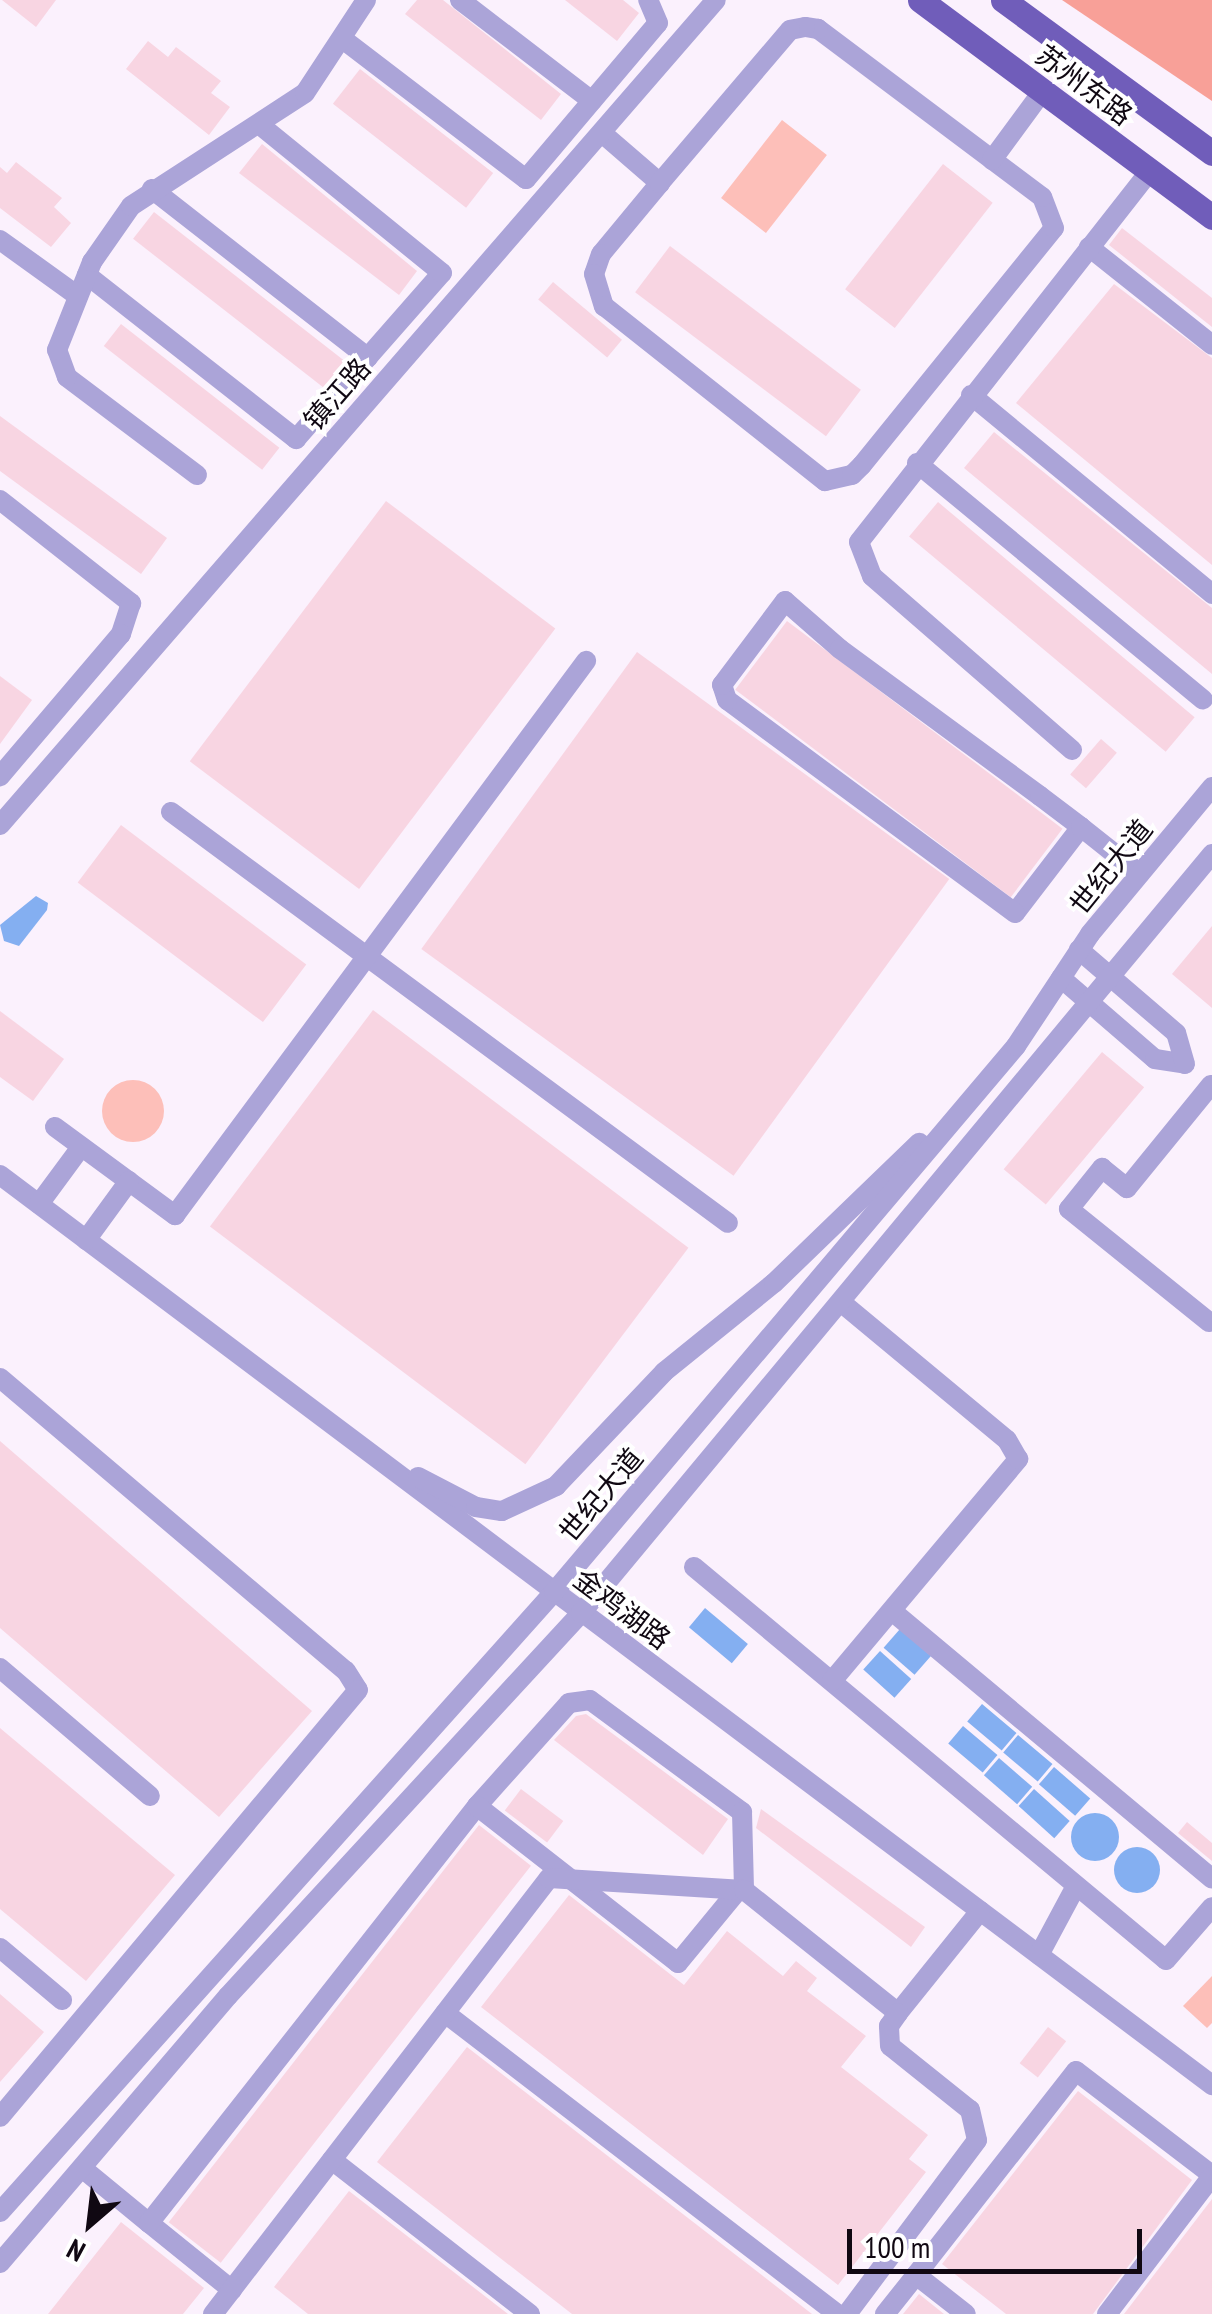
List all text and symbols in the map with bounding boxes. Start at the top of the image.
street label: 苏州东路 [1029,38,1139,132]
street label: 镇江路 [297,351,377,437]
street label: 世纪大道 [1063,813,1159,921]
street label: 世纪大道 [552,1441,650,1549]
street label: 金鸡湖路 [567,1562,677,1656]
north arrow [40,2174,140,2274]
scale bar [852,2209,1147,2271]
text: 100 m [864,2227,930,2266]
text: N [60,2231,91,2271]

